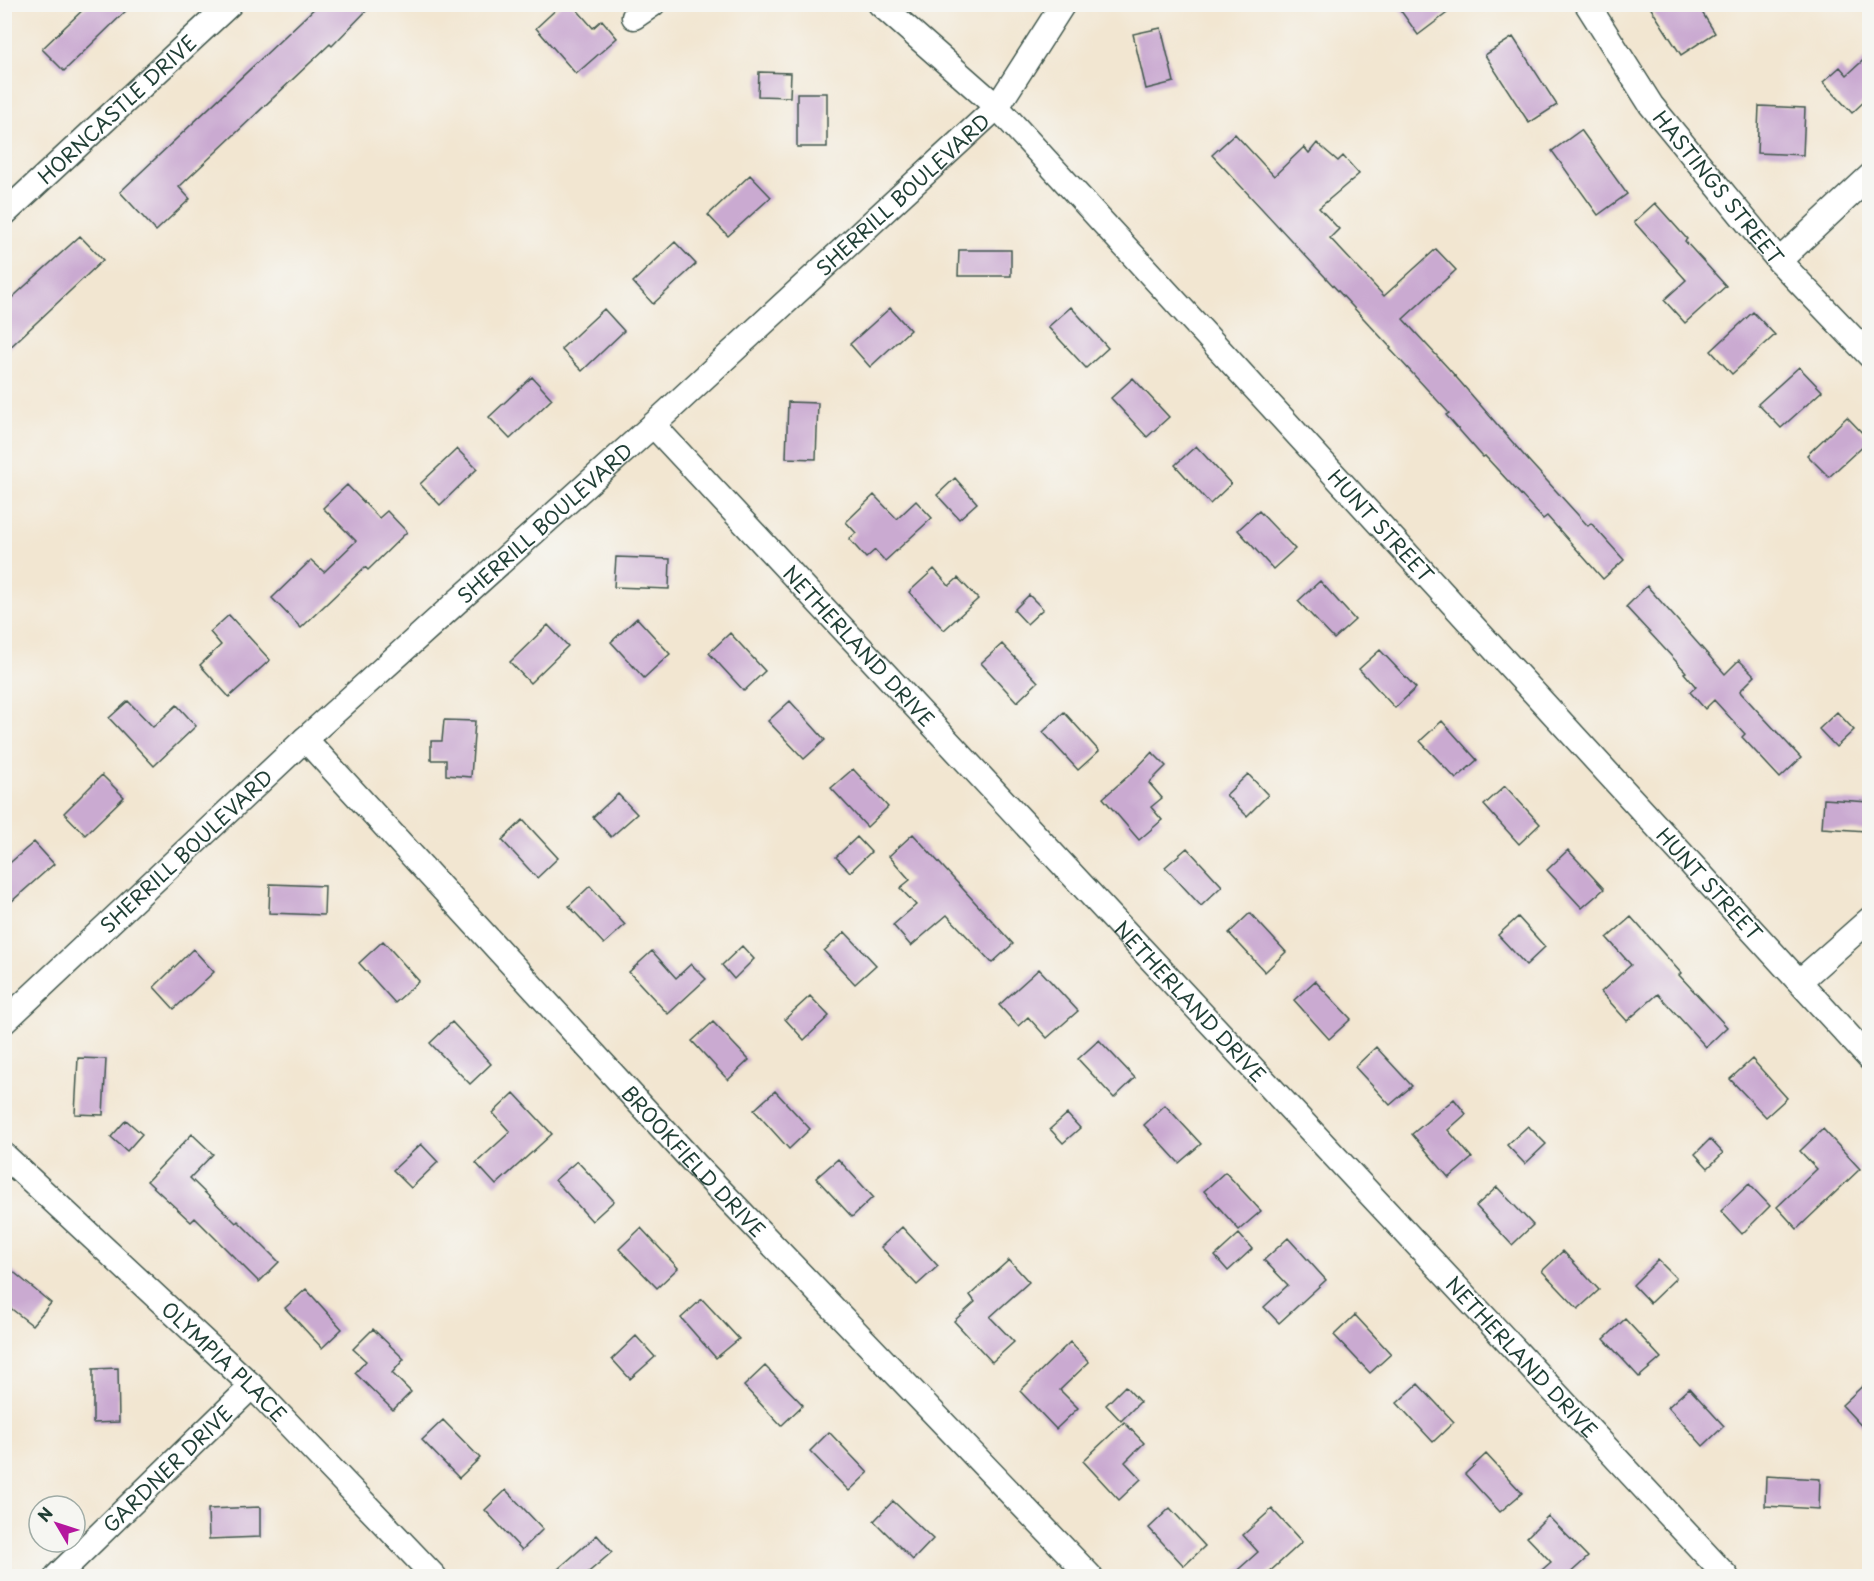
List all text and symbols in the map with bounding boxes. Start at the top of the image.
street label: HORNCASTLE DRIVE [31,28,203,191]
street label: HASTINGS STREET [1646,104,1791,271]
street label: SHERRILL BOULEVARD [809,106,996,282]
street label: SHERRILL BOULEVARD [450,435,639,610]
street label: HUNT STREET [1321,463,1441,589]
street label: NETHERLAND DRIVE [776,559,942,733]
street label: SHERRILL BOULEVARD [93,762,279,940]
street label: HUNT STREET [1650,821,1769,947]
street label: NETHERLAND DRIVE [1107,914,1273,1089]
street label: BROOKFIELD DRIVE [615,1079,773,1244]
street label: NETHERLAND DRIVE [1439,1270,1605,1444]
street label: OLYMPIA PLACE [155,1294,294,1429]
street label: GARDNER DRIVE [96,1398,239,1539]
north arrow [27,1494,87,1554]
text: N [31,1501,58,1526]

